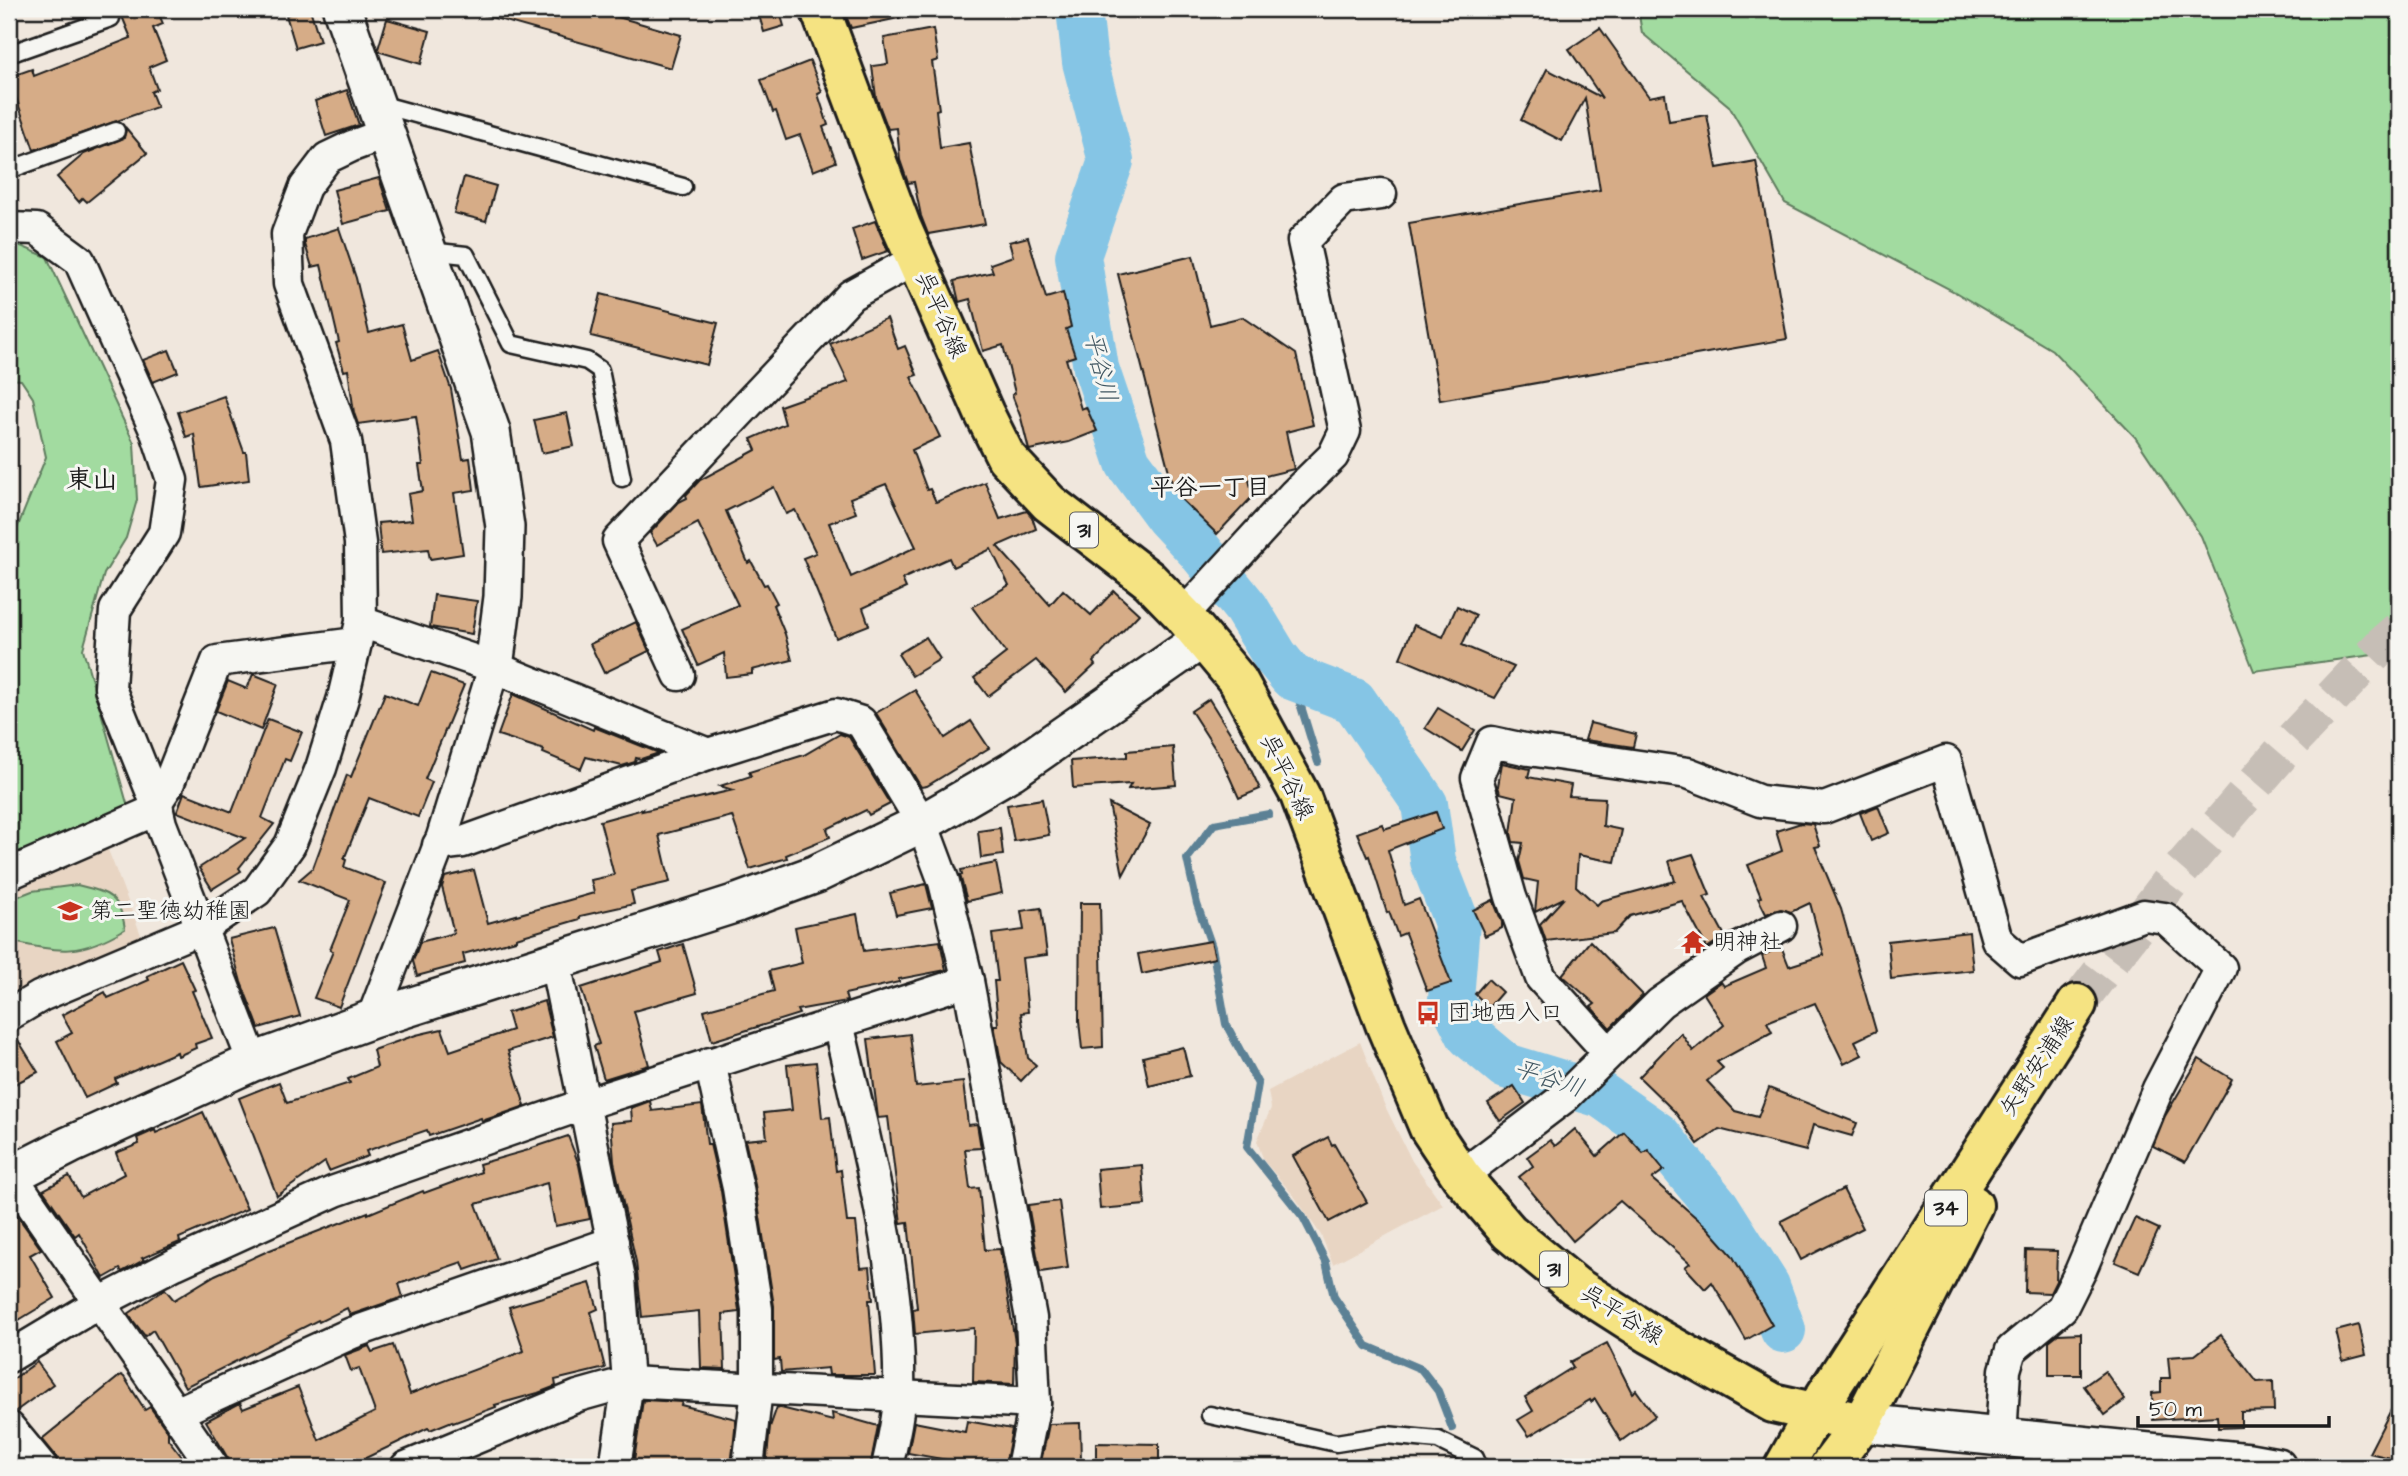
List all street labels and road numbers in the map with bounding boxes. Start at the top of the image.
street label: 呉平谷線 [908,266,974,364]
road number: 31 [1070,512,1098,548]
street label: 呉平谷線 [1252,729,1322,825]
street label: 矢野安浦線 [1992,1009,2082,1123]
road number: 34 [1925,1190,1967,1226]
road number: 31 [1540,1252,1568,1286]
street label: 呉平谷線 [1575,1277,1669,1353]

